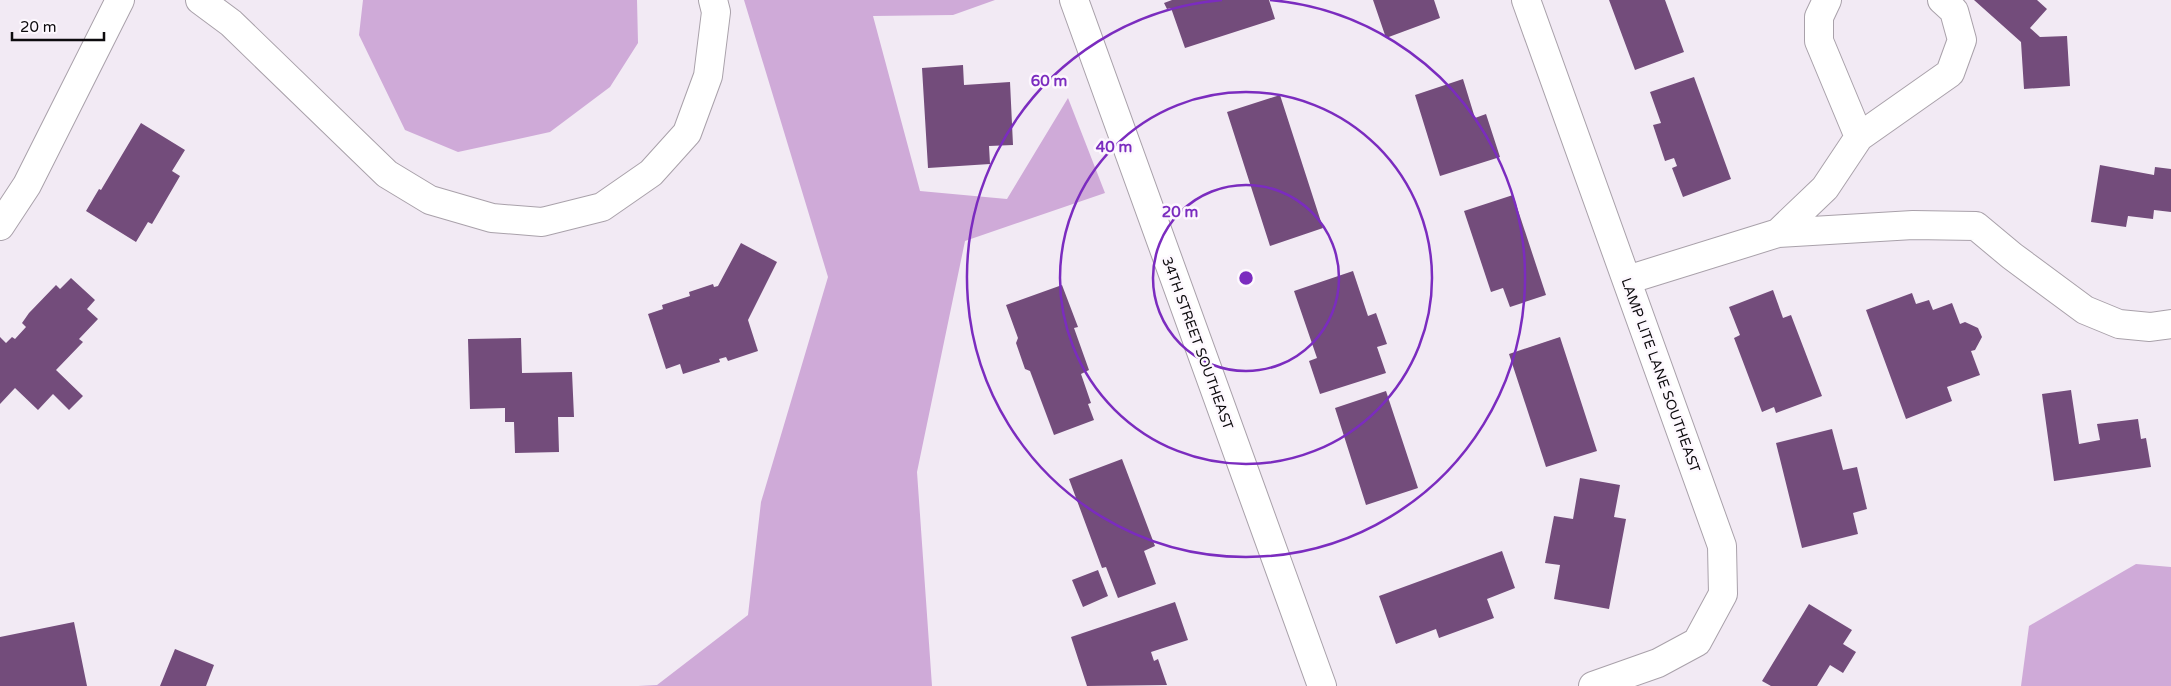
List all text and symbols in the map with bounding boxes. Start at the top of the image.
scale bar [12,10,105,42]
text: 20 m [20,18,57,36]
text: 60 m [1031,72,1067,90]
text: 40 m [1096,138,1132,156]
text: 20 m [1162,203,1198,221]
street label: 34TH STREET SOUTHEAST [1158,254,1237,432]
centre of rings [1237,269,1255,287]
street label: LAMP LITE LANE SOUTHEAST [1617,276,1704,475]

